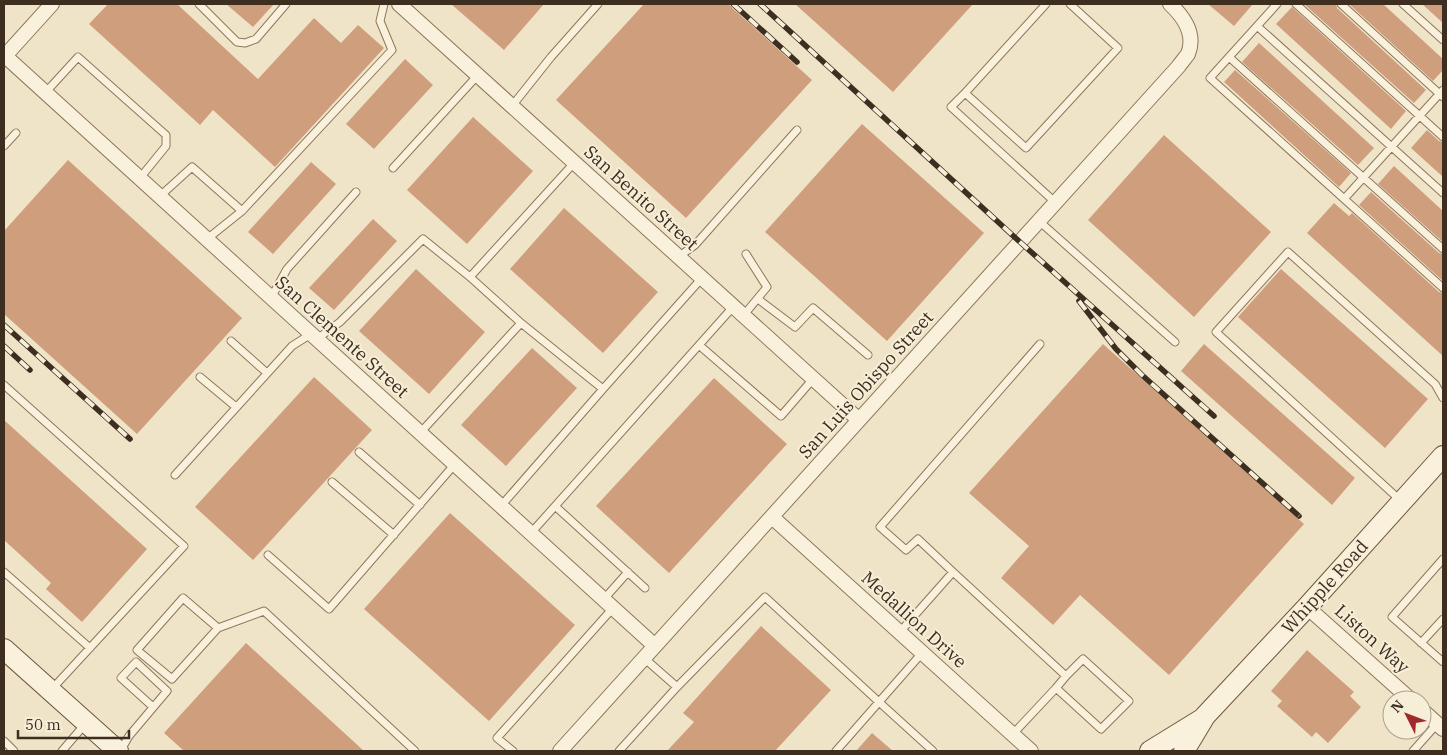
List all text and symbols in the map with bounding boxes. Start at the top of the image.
street label: San Benito Street [579,140,703,255]
street label: San Clemente Street [271,271,414,403]
street label: San Luis Obispo Street [793,306,938,463]
street label: Whipple Road [1276,535,1373,638]
street label: Medallion Drive [857,566,972,673]
street label: Liston Way [1330,599,1415,678]
north arrow [1382,690,1432,740]
text: N [1387,696,1408,716]
scale bar [18,708,129,740]
text: 50 m [25,715,61,734]

